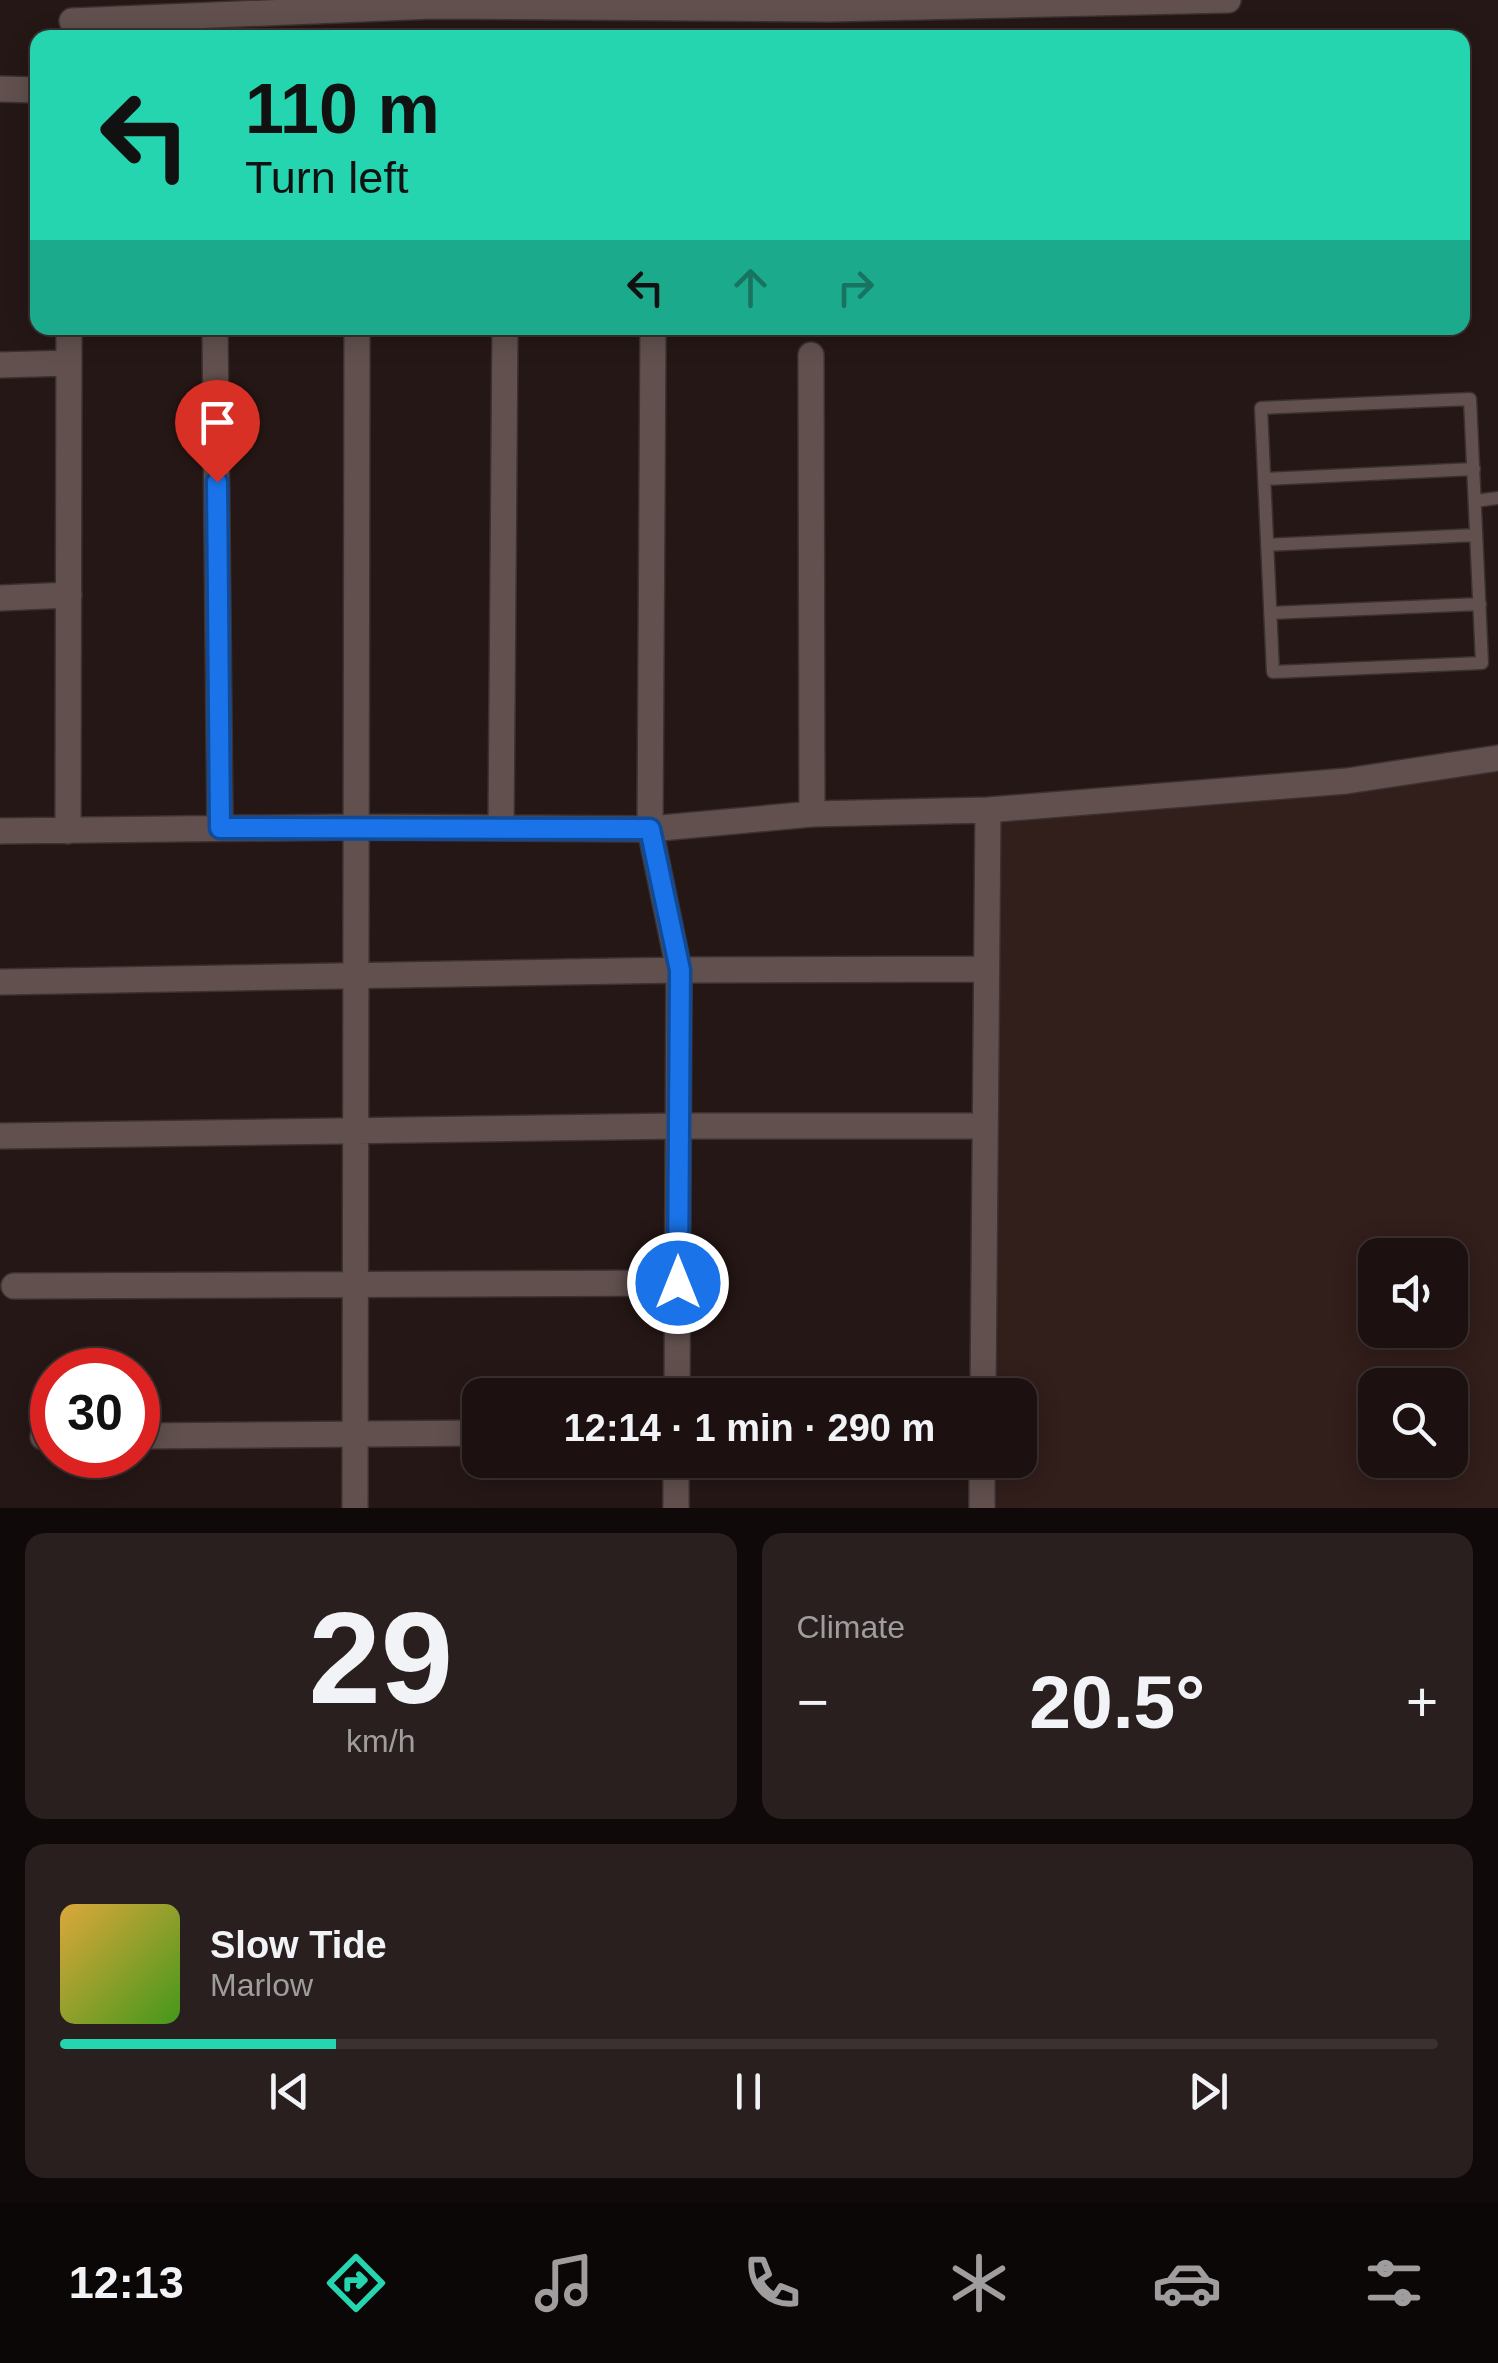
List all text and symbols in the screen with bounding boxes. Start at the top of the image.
icon: left [80,70,210,200]
text: 110 m [245,70,440,148]
text: Turn left [245,152,408,203]
icon: left [618,260,673,315]
icon: ahead [723,260,778,315]
icon: right [828,260,883,315]
pin [175,380,260,483]
icon: arrive [190,395,245,450]
position arrow [626,1231,730,1335]
map controls [1358,1238,1468,1478]
button: sound [1358,1238,1468,1348]
speed limit sign: 30 [30,1348,160,1478]
button: search [1358,1368,1468,1478]
text: 12:14 · 1 min · 290 m [564,1407,935,1449]
text: 29 [308,1585,453,1731]
text: Climate [797,1609,905,1645]
text: 20.5° [1029,1660,1205,1744]
text: − [797,1671,829,1733]
text: + [1406,1671,1438,1733]
text: km/h [346,1723,415,1759]
text: Slow Tide [210,1924,387,1966]
text: Marlow [210,1967,313,2003]
icon: previous [262,2064,317,2119]
icon: pause [721,2064,776,2119]
icon: next [1181,2064,1236,2119]
icon: directions [321,2248,391,2318]
icon: music [529,2248,599,2318]
icon: phone [737,2248,807,2318]
icon: climate [944,2248,1014,2318]
icon: car [1152,2248,1222,2318]
icon: filters [1359,2248,1429,2318]
text: 12:13 [69,2257,184,2308]

